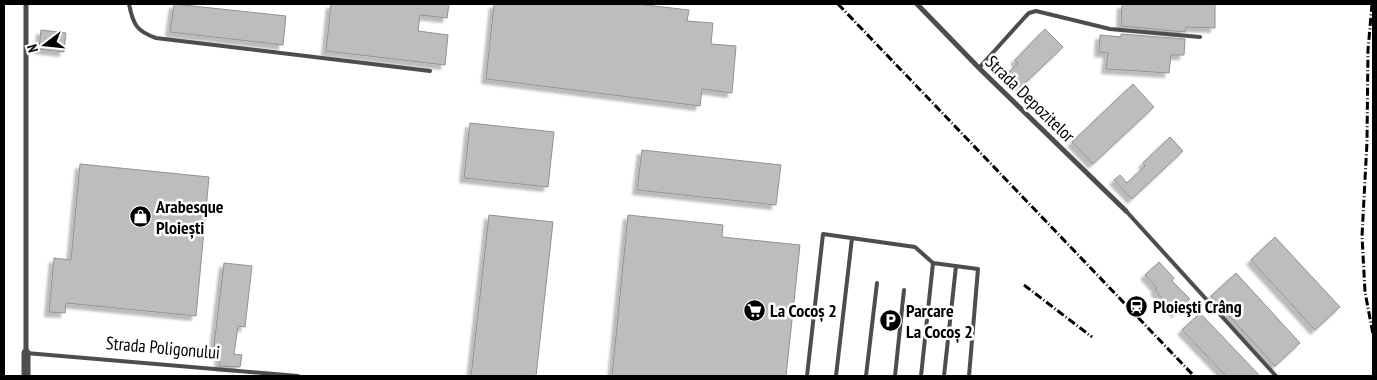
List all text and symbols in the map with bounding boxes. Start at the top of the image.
north arrow [20,20,70,70]
text: N [23,42,42,55]
street label: Strada Depozitelor [981,50,1080,147]
place label: Arabesque Ploiești [155,195,224,239]
shop icon: Arabesque Ploiești [128,205,152,229]
station icon: Ploieşti Crâng [1125,295,1149,319]
place label: Ploieşti Crâng [1153,295,1242,318]
supermarket icon: La Cocoș 2 [742,299,766,323]
place label: La Cocoș 2 [770,299,837,322]
place label: Parcare La Cocoș 2 [906,299,973,343]
parking icon: Parcare La Cocoș 2 [878,309,902,333]
street label: Strada Poligonului [105,331,221,364]

